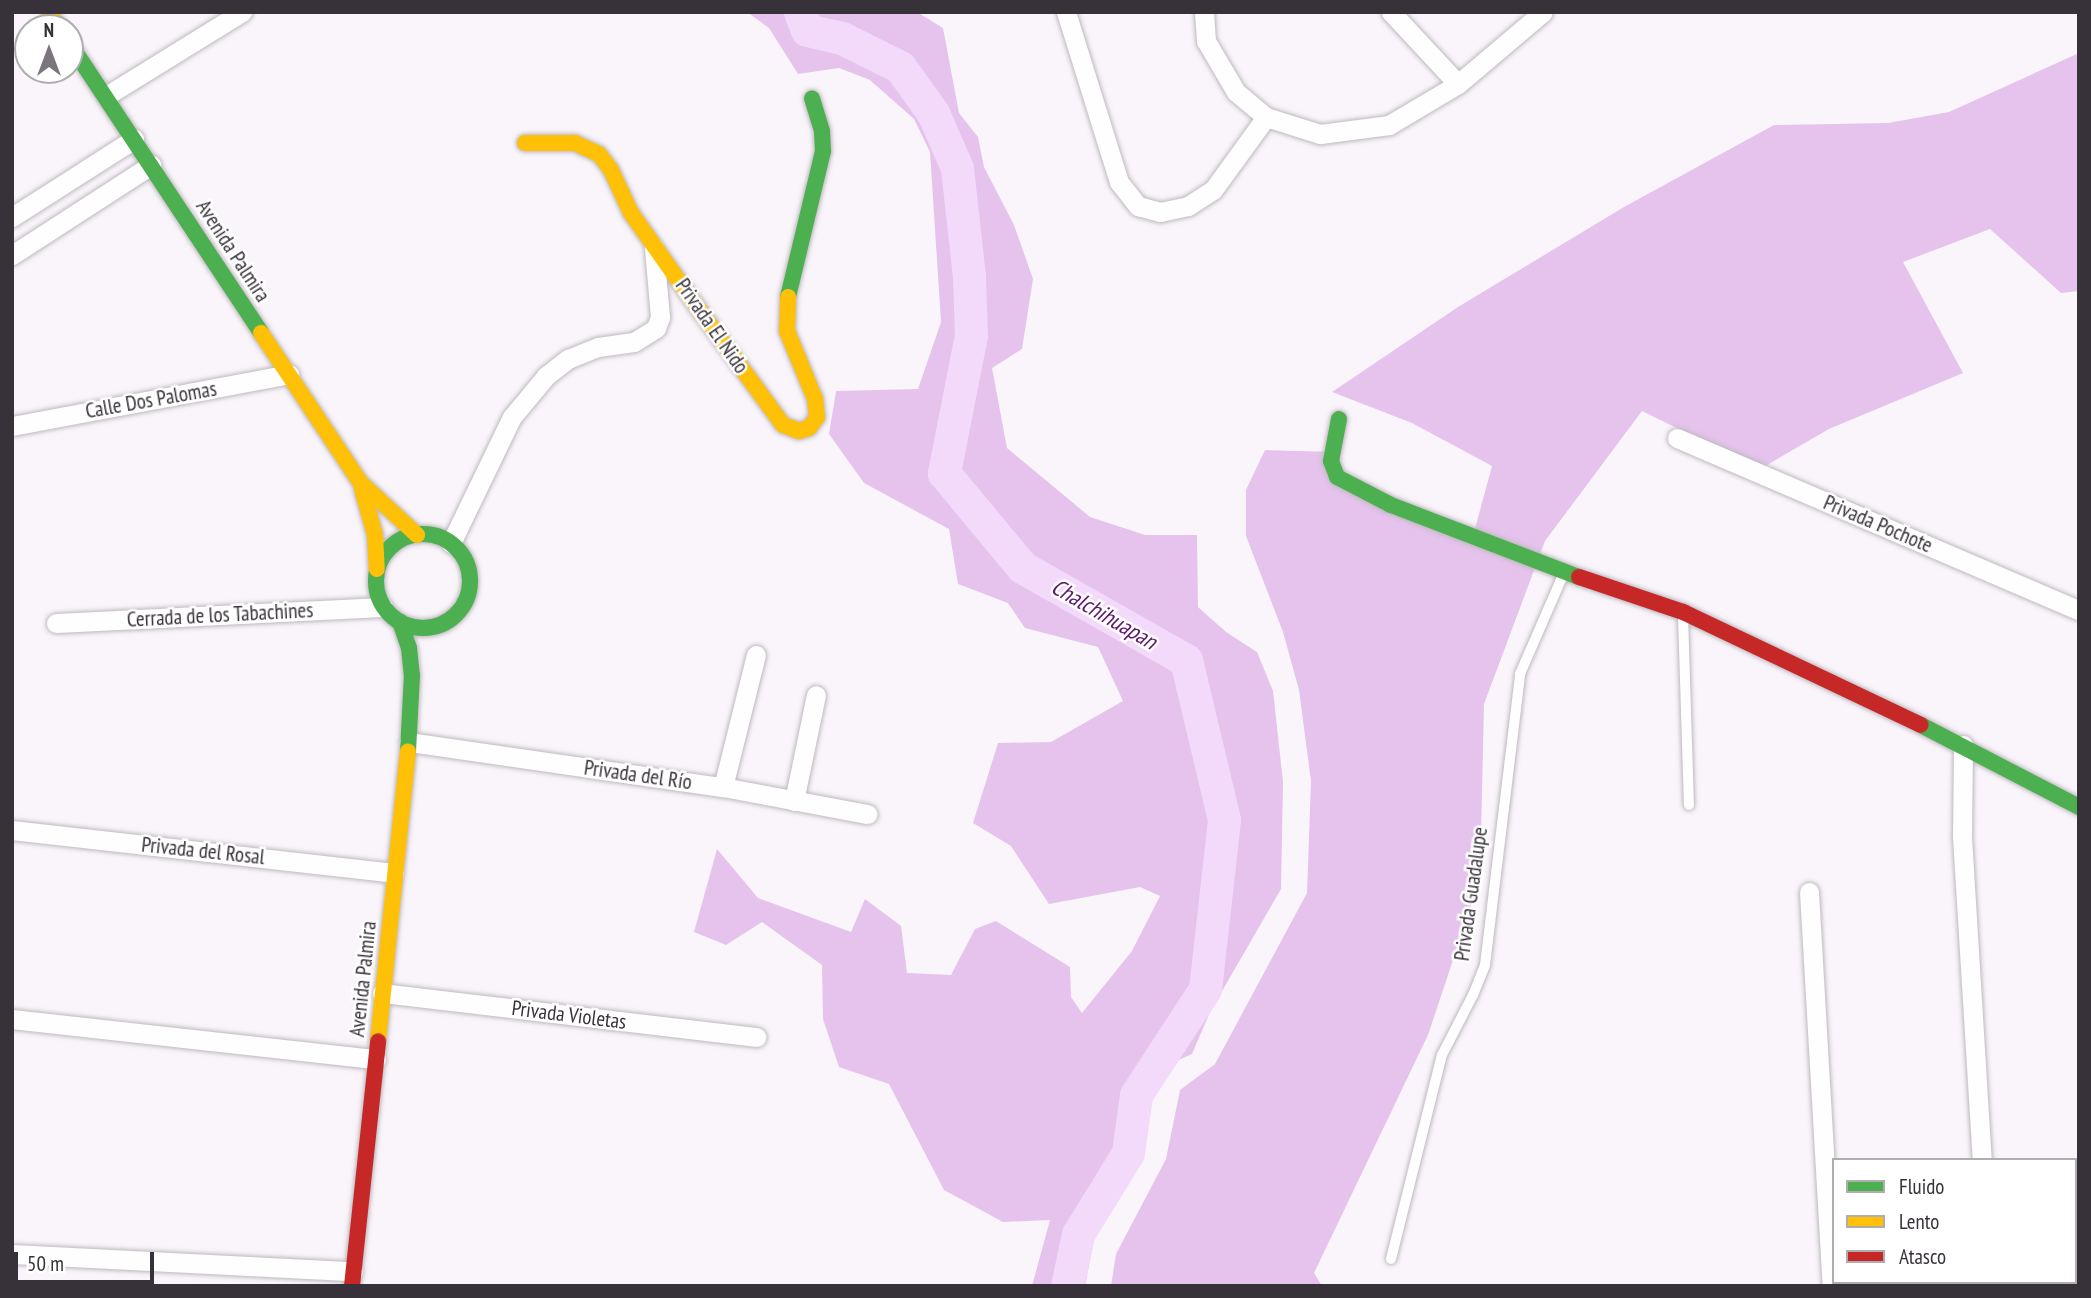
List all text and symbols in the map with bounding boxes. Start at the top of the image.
north arrow [14,14,84,84]
text: N [44,18,54,42]
street label: Avenida Palmira [191,195,275,307]
street label: Privada El Nido [670,274,754,378]
street label: Calle Dos Palomas [83,376,219,424]
street label: Privada Pochote [1820,490,1936,558]
water label: Chalchihuapan [1046,573,1162,655]
street label: Cerrada de los Tabachines [126,598,314,632]
street label: Privada del Río [583,755,693,795]
street label: Privada Guadalupe [1449,825,1493,963]
street label: Privada del Rosal [140,832,266,870]
street label: Avenida Palmira [344,920,382,1038]
street label: Privada Violetas [510,995,628,1035]
legend [1832,1158,2077,1284]
text: Fluido [1899,1173,1944,1200]
text: Lento [1899,1208,1939,1235]
scale bar [18,1238,158,1282]
text: Atasco [1899,1243,1946,1270]
text: 50 m [27,1250,64,1277]

